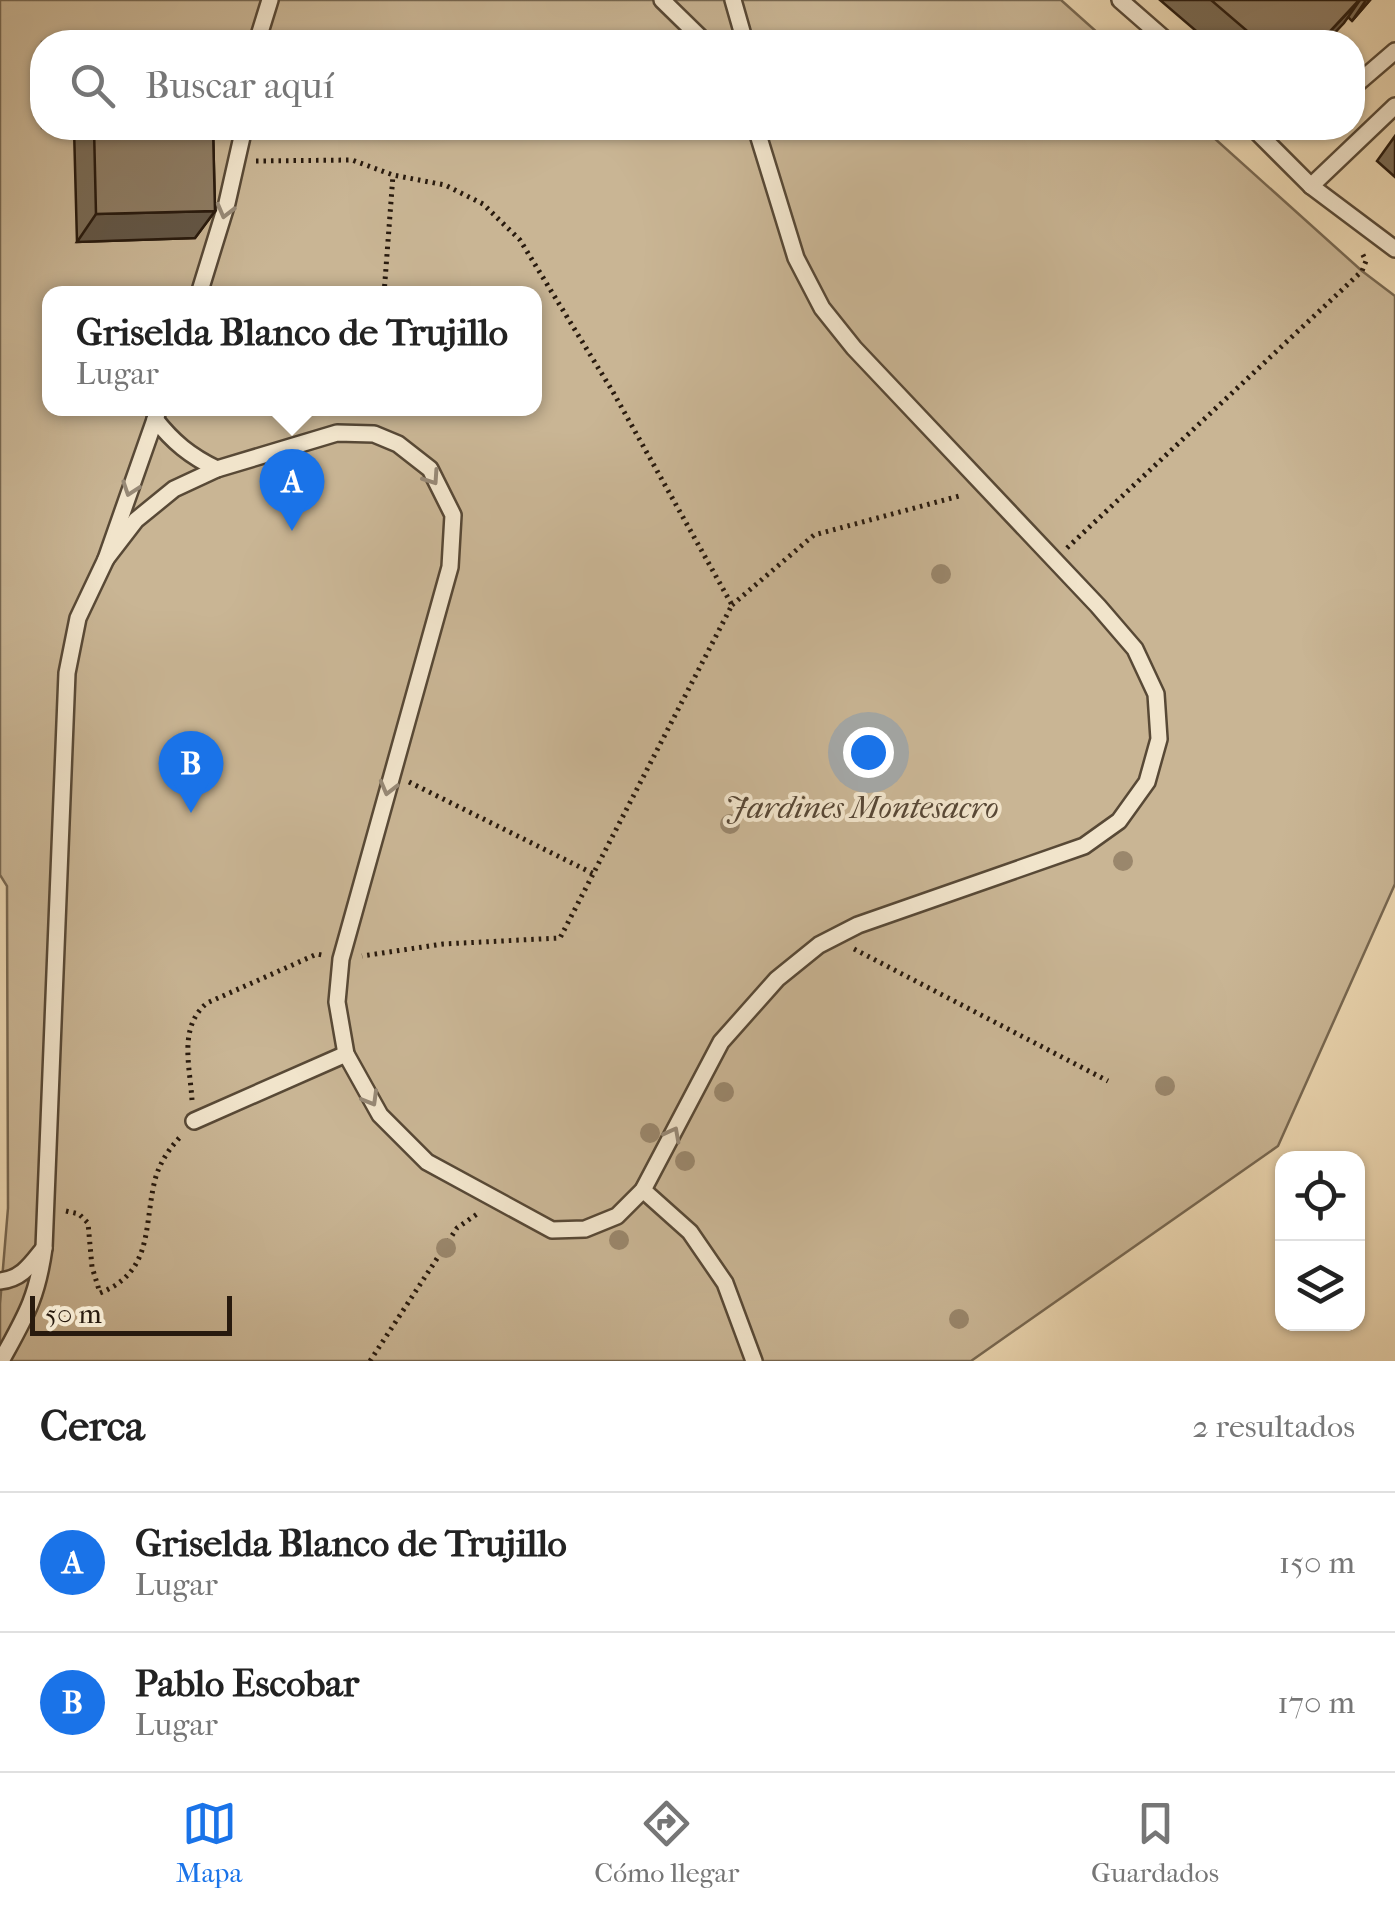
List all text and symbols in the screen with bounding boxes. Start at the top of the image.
search box [30,30,1365,140]
icon: search [65,58,120,113]
text: Buscar aquí [145,63,334,108]
one-way arrow [215,202,236,219]
popup [42,286,542,416]
text: Griselda Blanco de Trujillo [76,310,508,355]
text: Lugar [76,355,159,392]
pin: A [260,448,324,531]
one-way arrow [419,467,438,485]
one-way arrow [122,480,142,497]
your location [843,727,894,778]
pin: B [158,730,224,813]
one-way arrow [379,779,400,796]
park label: Jardines Montesacro [725,789,999,826]
one-way arrow [359,1088,378,1106]
one-way arrow [661,1127,680,1145]
map controls [1275,1151,1365,1331]
button: locate [1275,1151,1365,1241]
button: layers [1275,1241,1365,1331]
scale bar [30,1291,232,1336]
text: 50 m [45,1297,102,1330]
text: Cerca [40,1402,145,1451]
text: 2 resultados [1192,1408,1355,1445]
text: Griselda Blanco de Trujillo [135,1521,567,1566]
text: A [62,1544,83,1581]
text: 150 m [1279,1544,1355,1581]
text: Lugar [135,1566,218,1603]
text: Pablo Escobar [135,1661,359,1706]
text: B [62,1684,83,1721]
text: 170 m [1277,1684,1355,1721]
text: Lugar [135,1706,218,1743]
tab: Mapa [176,1796,243,1889]
tab: Cómo llegar [594,1796,739,1889]
tab: Guardados [1091,1796,1219,1889]

